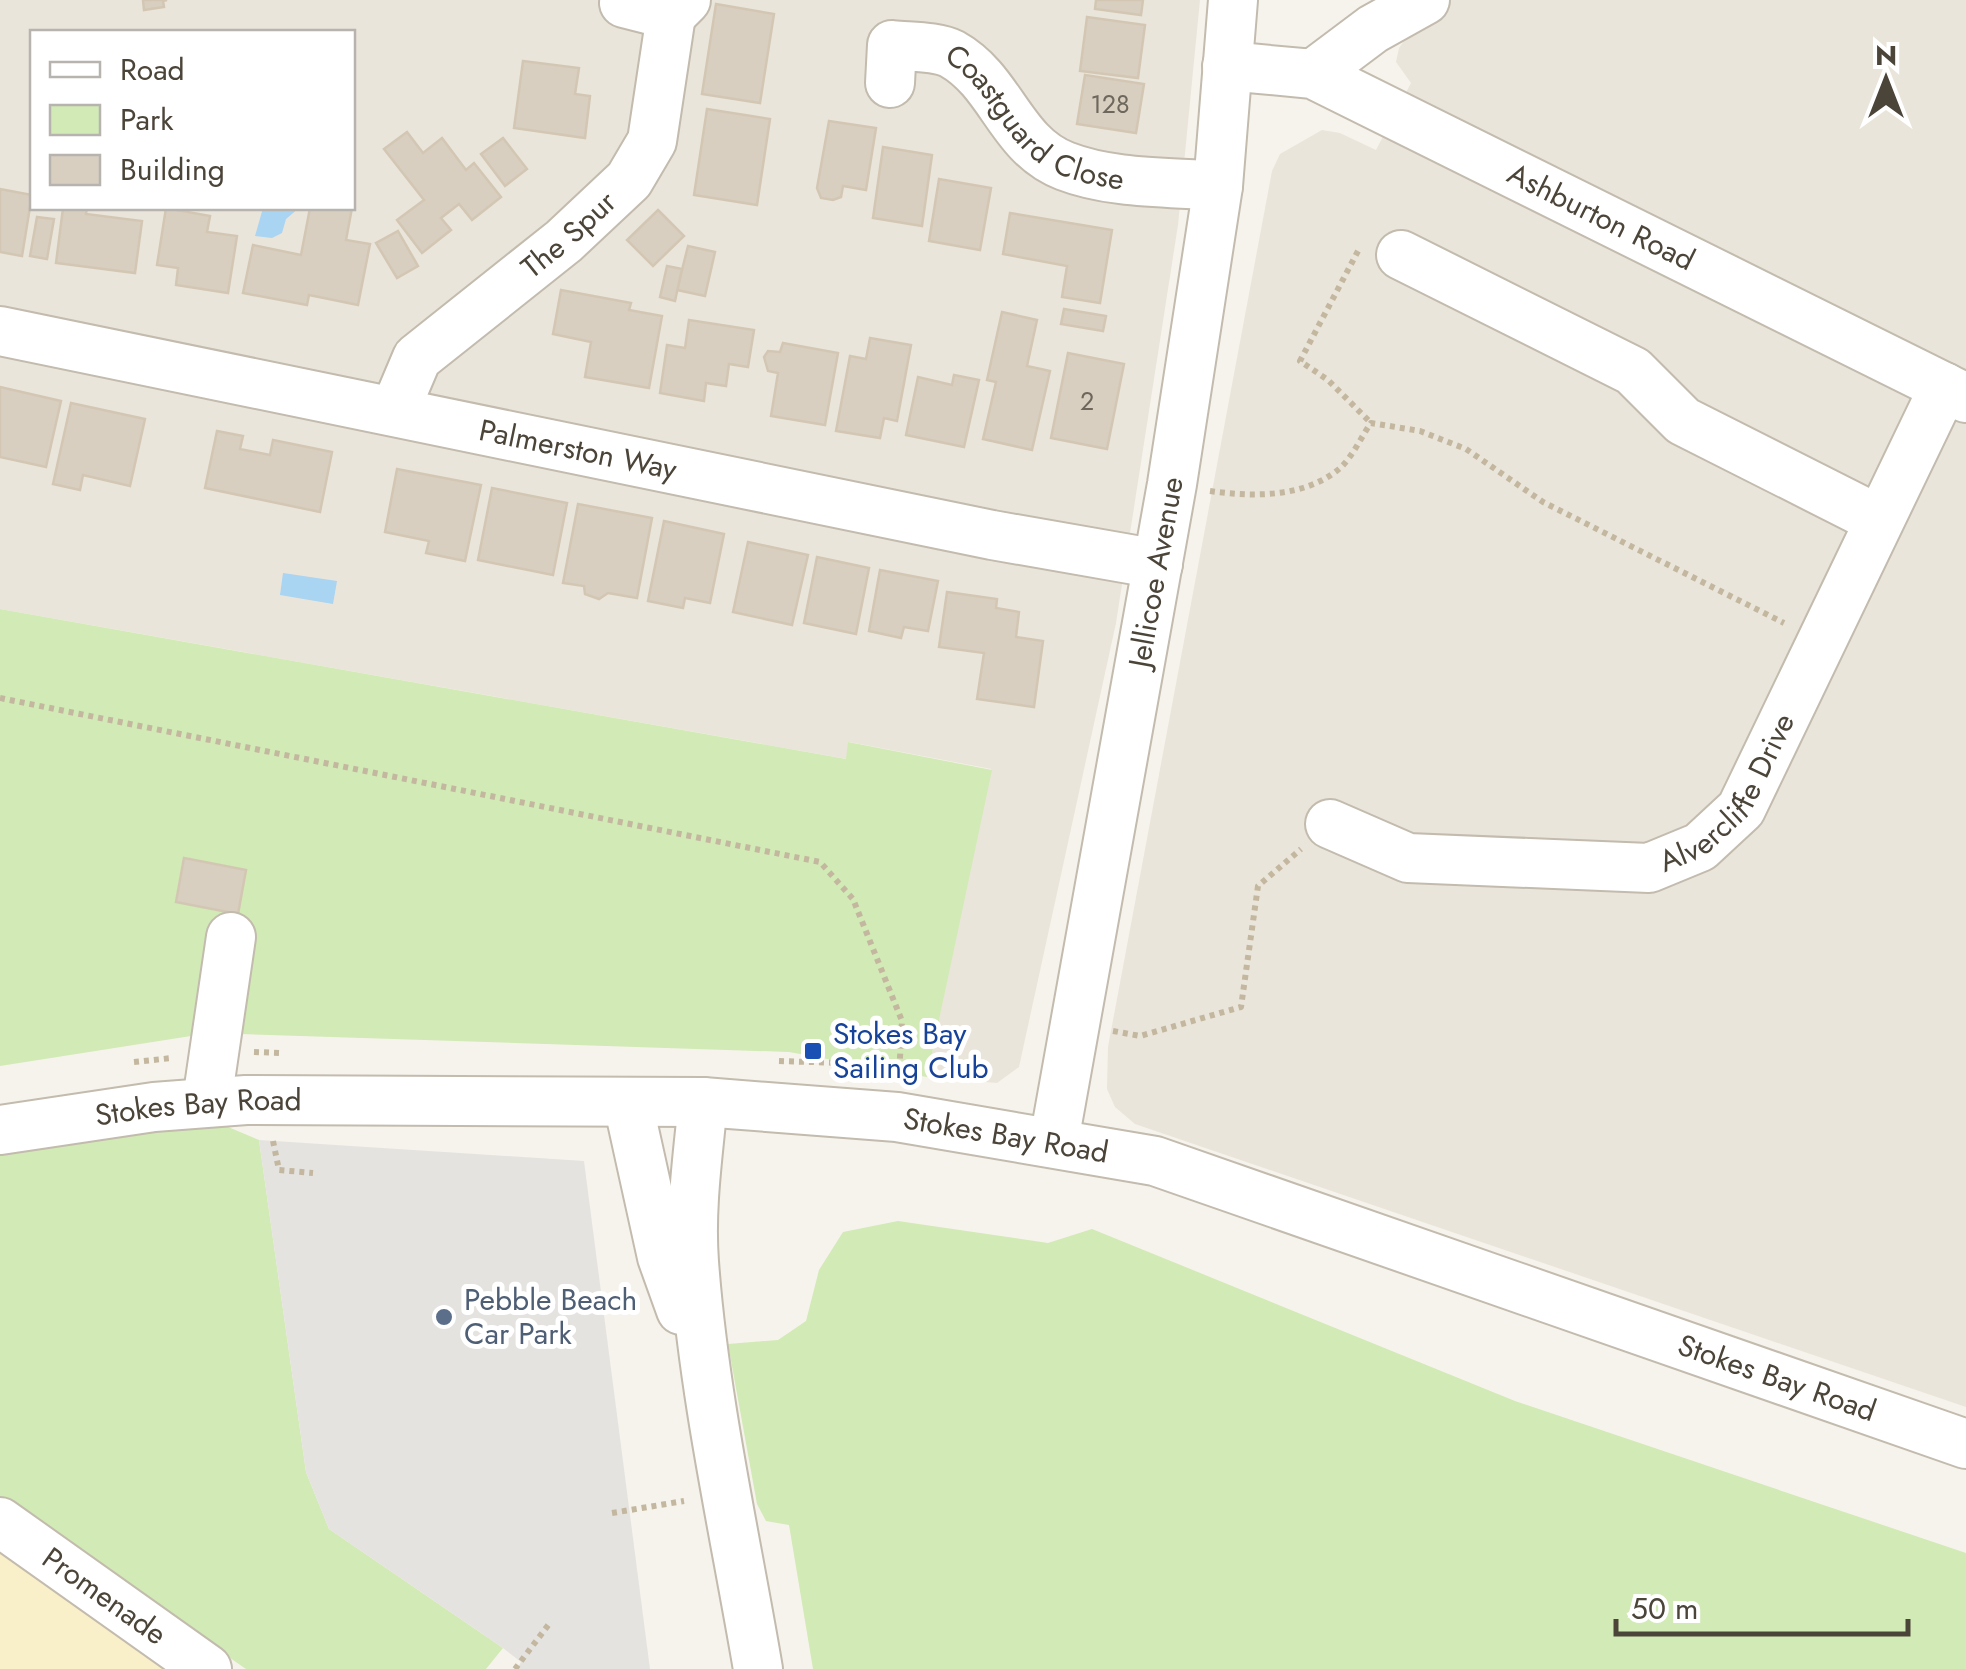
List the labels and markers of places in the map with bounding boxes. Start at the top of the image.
place label: Stokes Bay Sailing Club [833,1012,989,1089]
marker: Stokes Bay Sailing Club [802,1040,824,1062]
place label: Pebble Beach Car Park [464,1278,637,1355]
marker: Pebble Beach Car Park [433,1306,455,1328]

